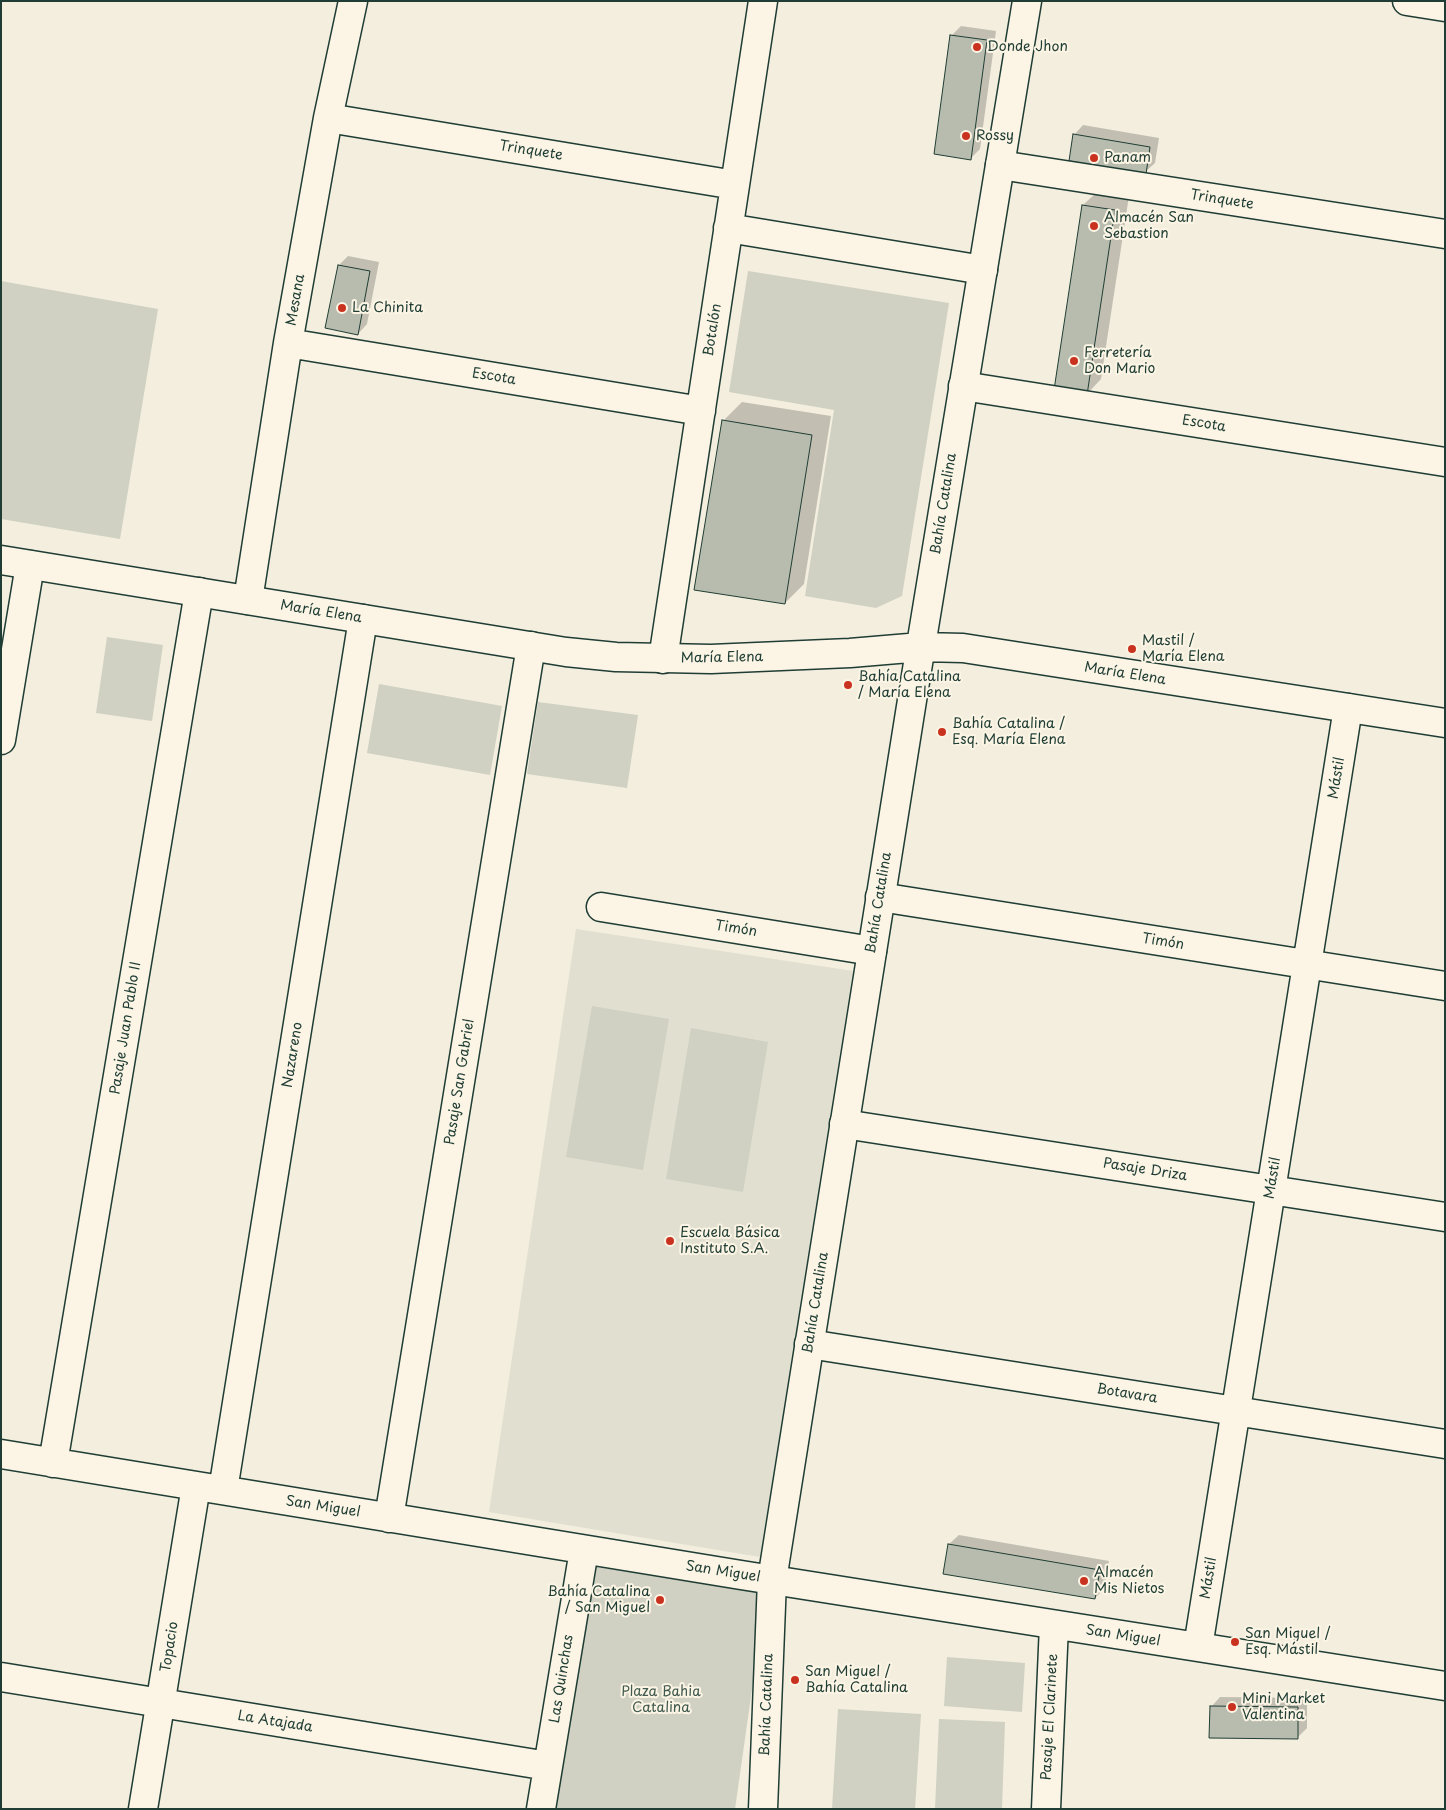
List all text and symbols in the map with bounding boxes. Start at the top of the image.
place label: Donde Jhon [987,39,1068,55]
marker: Donde Jhon [971,41,983,53]
place label: Rossy [976,128,1014,144]
marker: Rossy [960,130,972,142]
street label: Trinquete [498,138,564,164]
place label: Panam [1104,150,1151,166]
marker: Panam [1088,152,1100,164]
street label: Trinquete [1189,187,1255,213]
place label: Almacén San Sebastion [1104,210,1194,242]
marker: Almacén San Sebastion [1088,220,1100,232]
street label: Mesana [283,273,309,327]
place label: La Chinita [352,300,423,316]
marker: La Chinita [336,302,348,314]
street label: Botalón [701,302,725,358]
place label: Ferretería Don Mario [1084,345,1155,378]
marker: Ferretería Don Mario [1068,355,1080,367]
street label: Escota [471,365,517,389]
street label: Escota [1181,412,1227,436]
street label: Bahía Catalina [928,452,960,556]
street label: María Elena [279,597,363,627]
place label: Mastil / María Elena [1142,633,1225,666]
marker: Mastil / María Elena [1126,643,1138,655]
street label: María Elena [681,649,763,667]
street label: María Elena [1083,659,1167,689]
place label: Bahía Catalina / María Elena [858,669,961,702]
marker: Bahía Catalina / María Elena [842,679,854,691]
place label: Bahía Catalina / Esq. María Elena [952,716,1066,749]
marker: Bahía Catalina / Esq. María Elena [936,726,948,738]
street label: Mástil [1325,756,1349,800]
street label: Bahía Catalina [863,851,895,955]
street label: Timón [714,917,758,941]
street label: Timón [1141,930,1185,954]
street label: Pasaje Juan Pablo II [107,960,145,1096]
street label: Pasaje San Gabriel [442,1018,478,1146]
street label: Nazareno [280,1021,306,1089]
street label: Pasaje Driza [1102,1155,1188,1185]
street label: Mástil [1261,1156,1285,1200]
place label: Escuela Básica Instituto S.A. [680,1225,780,1258]
marker: Escuela Básica Instituto S.A. [664,1235,676,1247]
street label: Bahía Catalina [800,1251,832,1355]
street label: Botavara [1095,1381,1159,1407]
street label: San Miguel [285,1493,361,1521]
street label: Mástil [1197,1556,1221,1600]
street label: San Miguel [685,1558,761,1586]
place label: Almacén Mis Nietos [1094,1565,1164,1598]
marker: Almacén Mis Nietos [1078,1575,1090,1587]
place label: Bahía Catalina / San Miguel [547,1584,650,1616]
marker: Bahía Catalina / San Miguel [654,1594,666,1606]
street label: Topacio [158,1620,182,1674]
street label: San Miguel [1085,1622,1161,1650]
place label: San Miguel / Esq. Mástil [1245,1626,1330,1658]
street label: Las Quinchas [547,1634,577,1724]
marker: San Miguel / Esq. Mástil [1229,1636,1241,1648]
street label: Bahía Catalina [757,1653,777,1757]
street label: Pasaje El Clarinete [1038,1653,1062,1781]
place label: San Miguel / Bahía Catalina [805,1664,908,1696]
marker: San Miguel / Bahía Catalina [789,1674,801,1686]
park label: Plaza Bahia Catalina [621,1684,701,1716]
place label: Mini Market Valentina [1242,1691,1325,1724]
marker: Mini Market Valentina [1226,1701,1238,1713]
street label: La Atajada [236,1708,314,1736]

